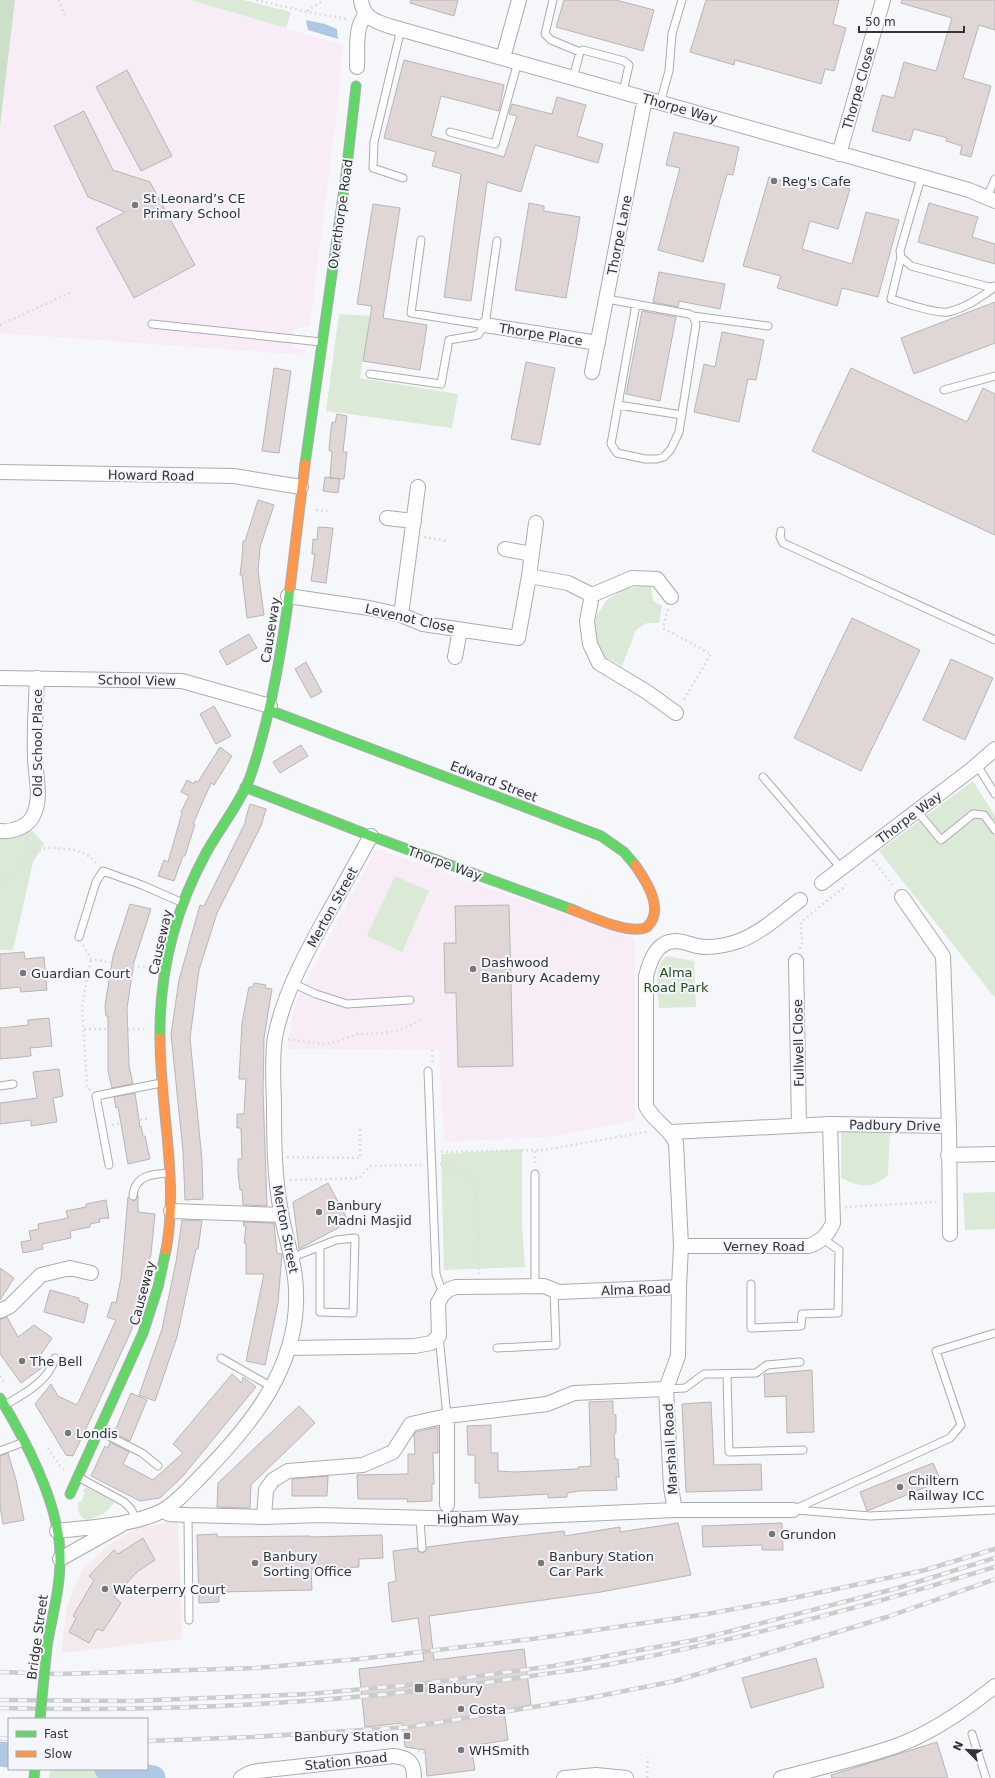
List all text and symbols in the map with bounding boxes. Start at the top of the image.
scale bar [859,8,964,34]
text: 50 m [865,15,896,29]
street label: Thorpe Close [839,45,877,132]
street label: Thorpe Way [640,90,719,126]
street label: Overthorpe Road [325,158,356,270]
place label: Reg's Cafe [782,174,851,189]
marker: Reg's Cafe [769,176,779,186]
place label: St Leonard’s CE Primary School [143,191,245,221]
street label: Thorpe Lane [604,194,635,277]
marker: St Leonard’s CE Primary School [130,200,140,210]
street label: Thorpe Place [497,320,584,349]
street label: Howard Road [108,467,194,484]
street label: Causeway [258,596,283,664]
street label: Levenot Close [364,601,456,636]
street label: School View [98,672,177,689]
street label: Old School Place [30,689,45,797]
street label: Edward Street [448,758,539,805]
street label: Thorpe Way [873,788,945,847]
street label: Thorpe Way [405,843,484,884]
street label: Merton Street [304,864,361,950]
street label: Causeway [146,908,175,976]
place label: Dashwood Banbury Academy [481,955,600,985]
marker: Dashwood Banbury Academy [468,964,478,974]
park label: Alma Road Park [644,965,709,995]
place label: Guardian Court [31,966,130,981]
marker: Guardian Court [18,968,28,978]
street label: Fullwell Close [790,999,807,1087]
street label: Padbury Drive [849,1117,941,1134]
street label: Merton Street [270,1184,301,1274]
place label: Banbury Madni Masjid [327,1198,412,1228]
marker: Banbury Madni Masjid [314,1207,324,1217]
street label: Verney Road [723,1239,805,1254]
street label: Causeway [127,1259,158,1327]
street label: Alma Road [601,1281,671,1298]
place label: The Bell [29,1354,82,1369]
marker: The Bell [17,1356,27,1366]
street label: Marshall Road [661,1403,680,1495]
place label: Londis [76,1426,118,1441]
marker: Londis [63,1428,73,1438]
place label: Chiltern Railway ICC [908,1473,984,1503]
marker: Chiltern Railway ICC [895,1482,905,1492]
street label: Higham Way [437,1510,520,1527]
place label: Grundon [780,1527,836,1542]
marker: Grundon [767,1529,777,1539]
place label: Banbury Sorting Office [263,1549,352,1579]
place label: Banbury Station Car Park [549,1549,654,1579]
marker: Banbury Sorting Office [250,1558,260,1568]
marker: Banbury Station Car Park [536,1558,546,1568]
place label: Waterperry Court [113,1582,226,1597]
marker: Waterperry Court [100,1584,110,1594]
street label: Bridge Street [24,1593,51,1681]
place label: Banbury [428,1681,483,1696]
marker: Banbury [413,1682,425,1694]
place label: Costa [469,1702,506,1717]
marker: Costa [456,1704,466,1714]
legend [8,1718,148,1770]
text: Fast [44,1727,68,1741]
place label: Banbury Station [294,1729,399,1744]
north arrow [947,1730,987,1770]
marker: Banbury Station [402,1731,412,1741]
text: N [951,1739,966,1753]
place label: WHSmith [469,1743,530,1758]
marker: WHSmith [456,1745,466,1755]
text: Slow [44,1747,72,1761]
street label: Station Road [304,1750,388,1773]

